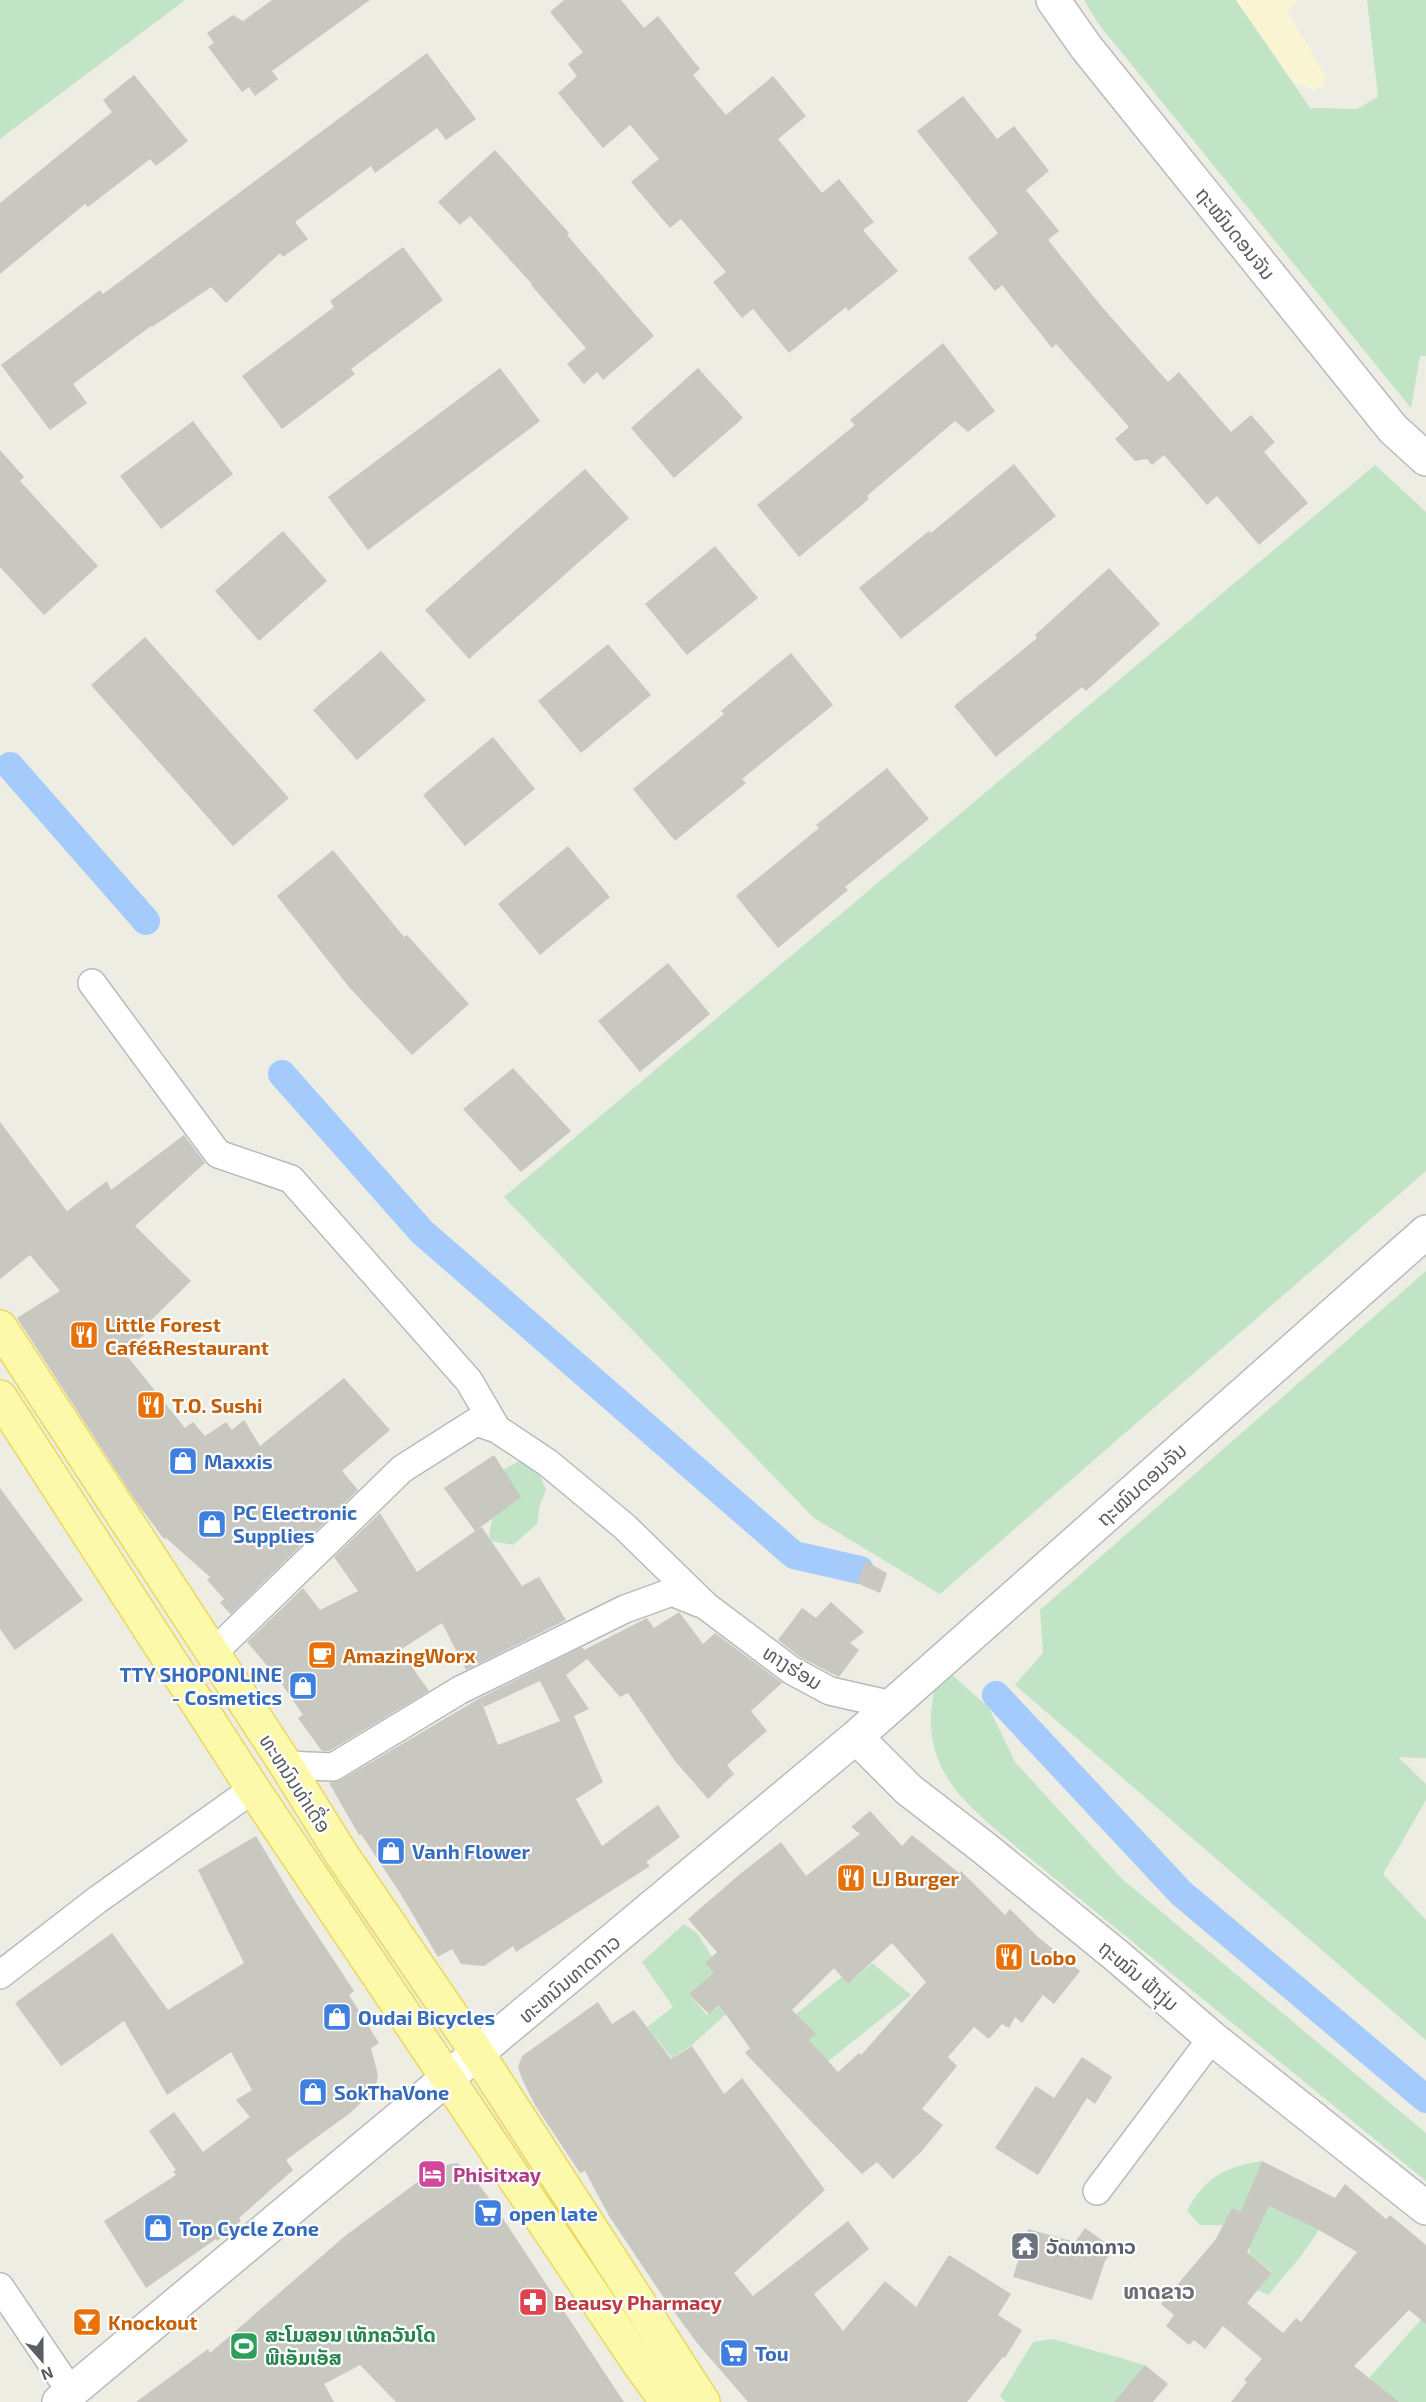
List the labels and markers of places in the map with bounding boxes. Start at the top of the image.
place label: Little Forest Café&Restaurant [105,1312,269,1359]
restaurant icon: Little Forest Café&Restaurant [68,1319,100,1351]
restaurant icon: T.O. Sushi [135,1389,167,1421]
place label: T.O. Sushi [172,1393,262,1417]
shop icon: Maxxis [167,1445,199,1477]
place label: Maxxis [204,1449,273,1473]
place label: PC Electronic Supplies [233,1500,357,1547]
shop icon: PC Electronic Supplies [196,1508,228,1540]
cafe icon: AmazingWorx [306,1639,338,1671]
place label: AmazingWorx [343,1643,476,1667]
place label: TTY SHOPONLINE - Cosmetics [119,1662,282,1709]
shop icon: TTY SHOPONLINE - Cosmetics [287,1670,319,1702]
shop icon: Vanh Flower [375,1835,407,1867]
place label: Vanh Flower [412,1839,531,1863]
restaurant icon: LJ Burger [835,1862,867,1894]
place label: LJ Burger [872,1866,959,1890]
restaurant icon: Lobo [993,1941,1025,1973]
place label: Lobo [1030,1945,1076,1969]
shop icon: Oudai Bicycles [321,2001,353,2033]
place label: Oudai Bicycles [358,2005,495,2030]
shop icon: SokThaVone [297,2076,329,2108]
place label: SokThaVone [334,2080,449,2104]
hotel icon: Phisitxay [416,2158,448,2190]
place label: Phisitxay [453,2162,542,2187]
supermarket icon: open late [472,2197,504,2229]
place label: open late [509,2201,598,2225]
shop icon: Top Cycle Zone [142,2212,174,2244]
place label: Top Cycle Zone [179,2216,319,2241]
temple icon: ວັດທາດກາວ [1009,2230,1041,2262]
place label: ວັດທາດກາວ [1046,2234,1136,2258]
pharmacy icon: Beausy Pharmacy [517,2286,549,2318]
place label: Beausy Pharmacy [554,2290,723,2315]
bar icon: Knockout [71,2306,103,2338]
place label: Knockout [108,2310,197,2334]
place label: ສະໂມສອນ ເທັກຄວັນໂດ ພີເອັມເອັສ [265,2322,436,2369]
sports icon: ສະໂມສອນ ເທັກຄວັນໂດ ພີເອັມເອັສ [228,2330,260,2362]
supermarket icon: Tou [718,2337,750,2369]
place label: Tou [755,2341,789,2365]

